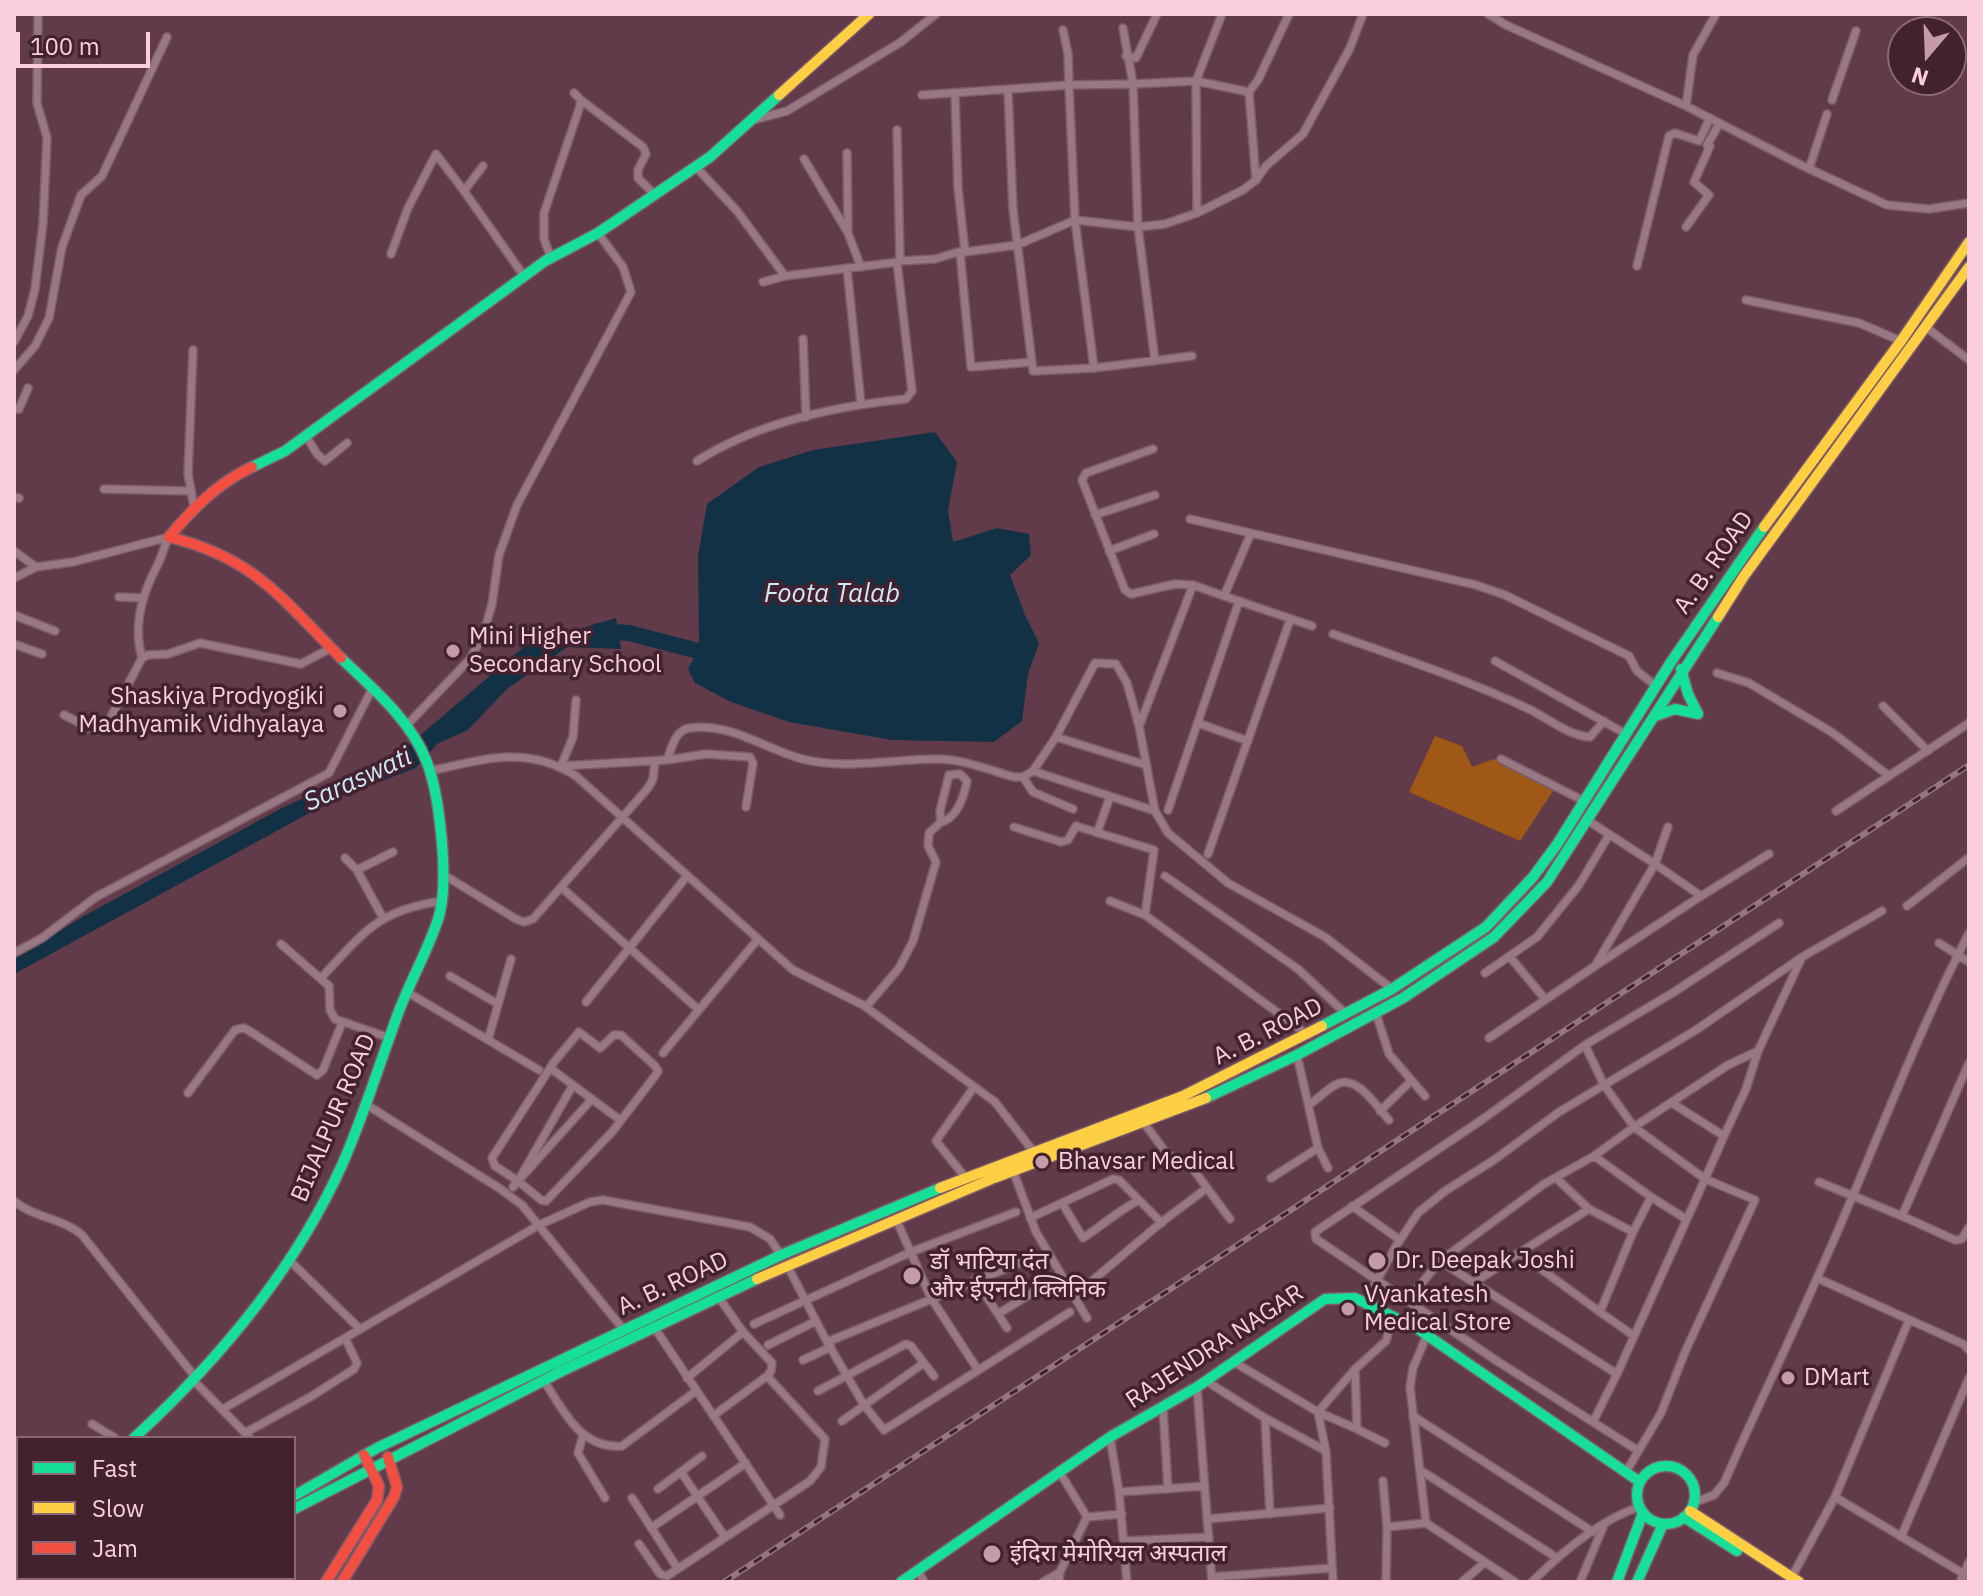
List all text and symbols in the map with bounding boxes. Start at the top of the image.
scale bar [20,16,154,66]
north arrow [1887,16,1967,96]
text: 100 m [30,30,100,62]
text: N [1907,61,1932,94]
street label: A. B. ROAD [1668,506,1760,620]
water label: Foota Talab [764,578,900,610]
place label: Mini Higher Secondary School [469,623,662,679]
marker: Mini Higher Secondary School [444,642,462,660]
place label: Shaskiya Prodyogiki Madhyamik Vidhyalaya [79,683,324,739]
marker: Shaskiya Prodyogiki Madhyamik Vidhyalaya [331,702,349,720]
water label: Saraswati [299,741,417,819]
street label: A. B. ROAD [1209,992,1327,1072]
street label: BIJALPUR ROAD [286,1030,382,1206]
place label: Bhavsar Medical [1058,1148,1235,1176]
marker: Bhavsar Medical [1033,1153,1051,1171]
street label: A. B. ROAD [613,1246,733,1322]
place label: Dr. Deepak Joshi [1395,1247,1575,1275]
place label: डॉ भाटिया दंत और ईएनटी क्लिनिक [930,1248,1106,1304]
marker: Dr. Deepak Joshi [1366,1250,1388,1272]
marker: डॉ भाटिया दंत और ईएनटी क्लिनिक [901,1265,923,1287]
street label: RAJENDRA NAGAR [1121,1279,1309,1415]
place label: Vyankatesh Medical Store [1364,1281,1511,1337]
marker: Vyankatesh Medical Store [1339,1300,1357,1318]
place label: DMart [1804,1364,1870,1392]
marker: DMart [1779,1369,1797,1387]
legend [16,1436,296,1580]
text: Fast [92,1452,137,1484]
text: Slow [92,1492,144,1524]
text: Jam [92,1532,138,1564]
place label: इंदिरा मेमोरियल अस्पताल [1010,1540,1227,1568]
marker: इंदिरा मेमोरियल अस्पताल [981,1543,1003,1565]

